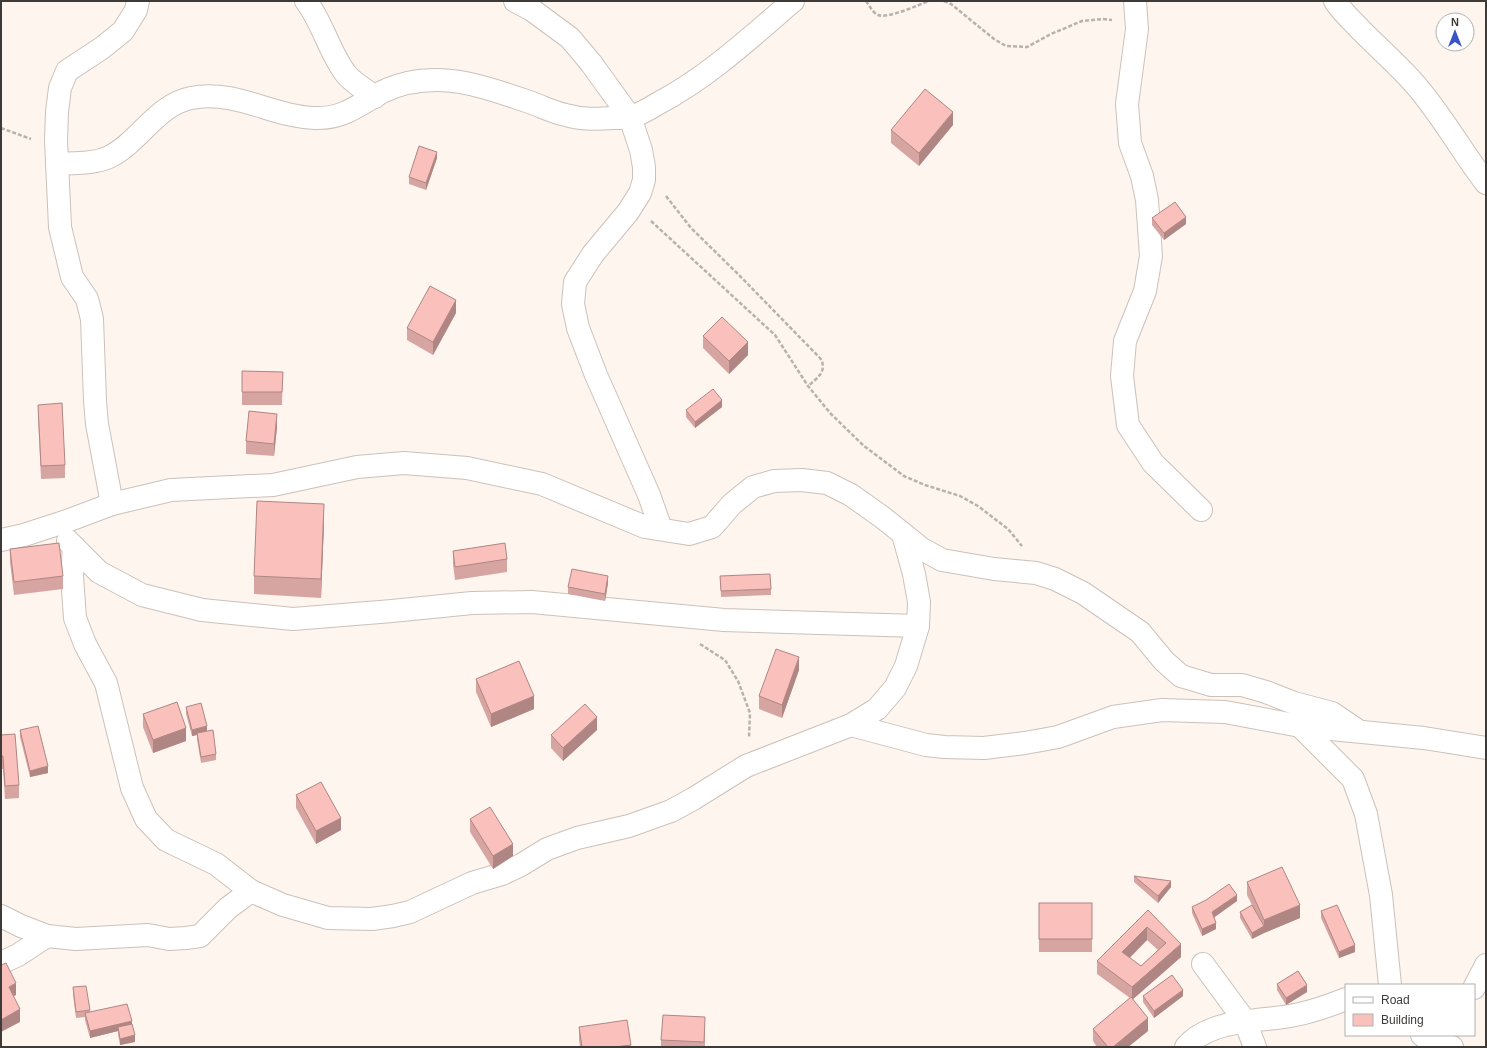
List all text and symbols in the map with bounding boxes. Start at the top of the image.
north arrow [1435,12,1475,52]
text: N [1451,16,1459,28]
legend [1345,984,1475,1036]
text: Road [1381,993,1410,1007]
text: Building [1381,1013,1424,1027]

